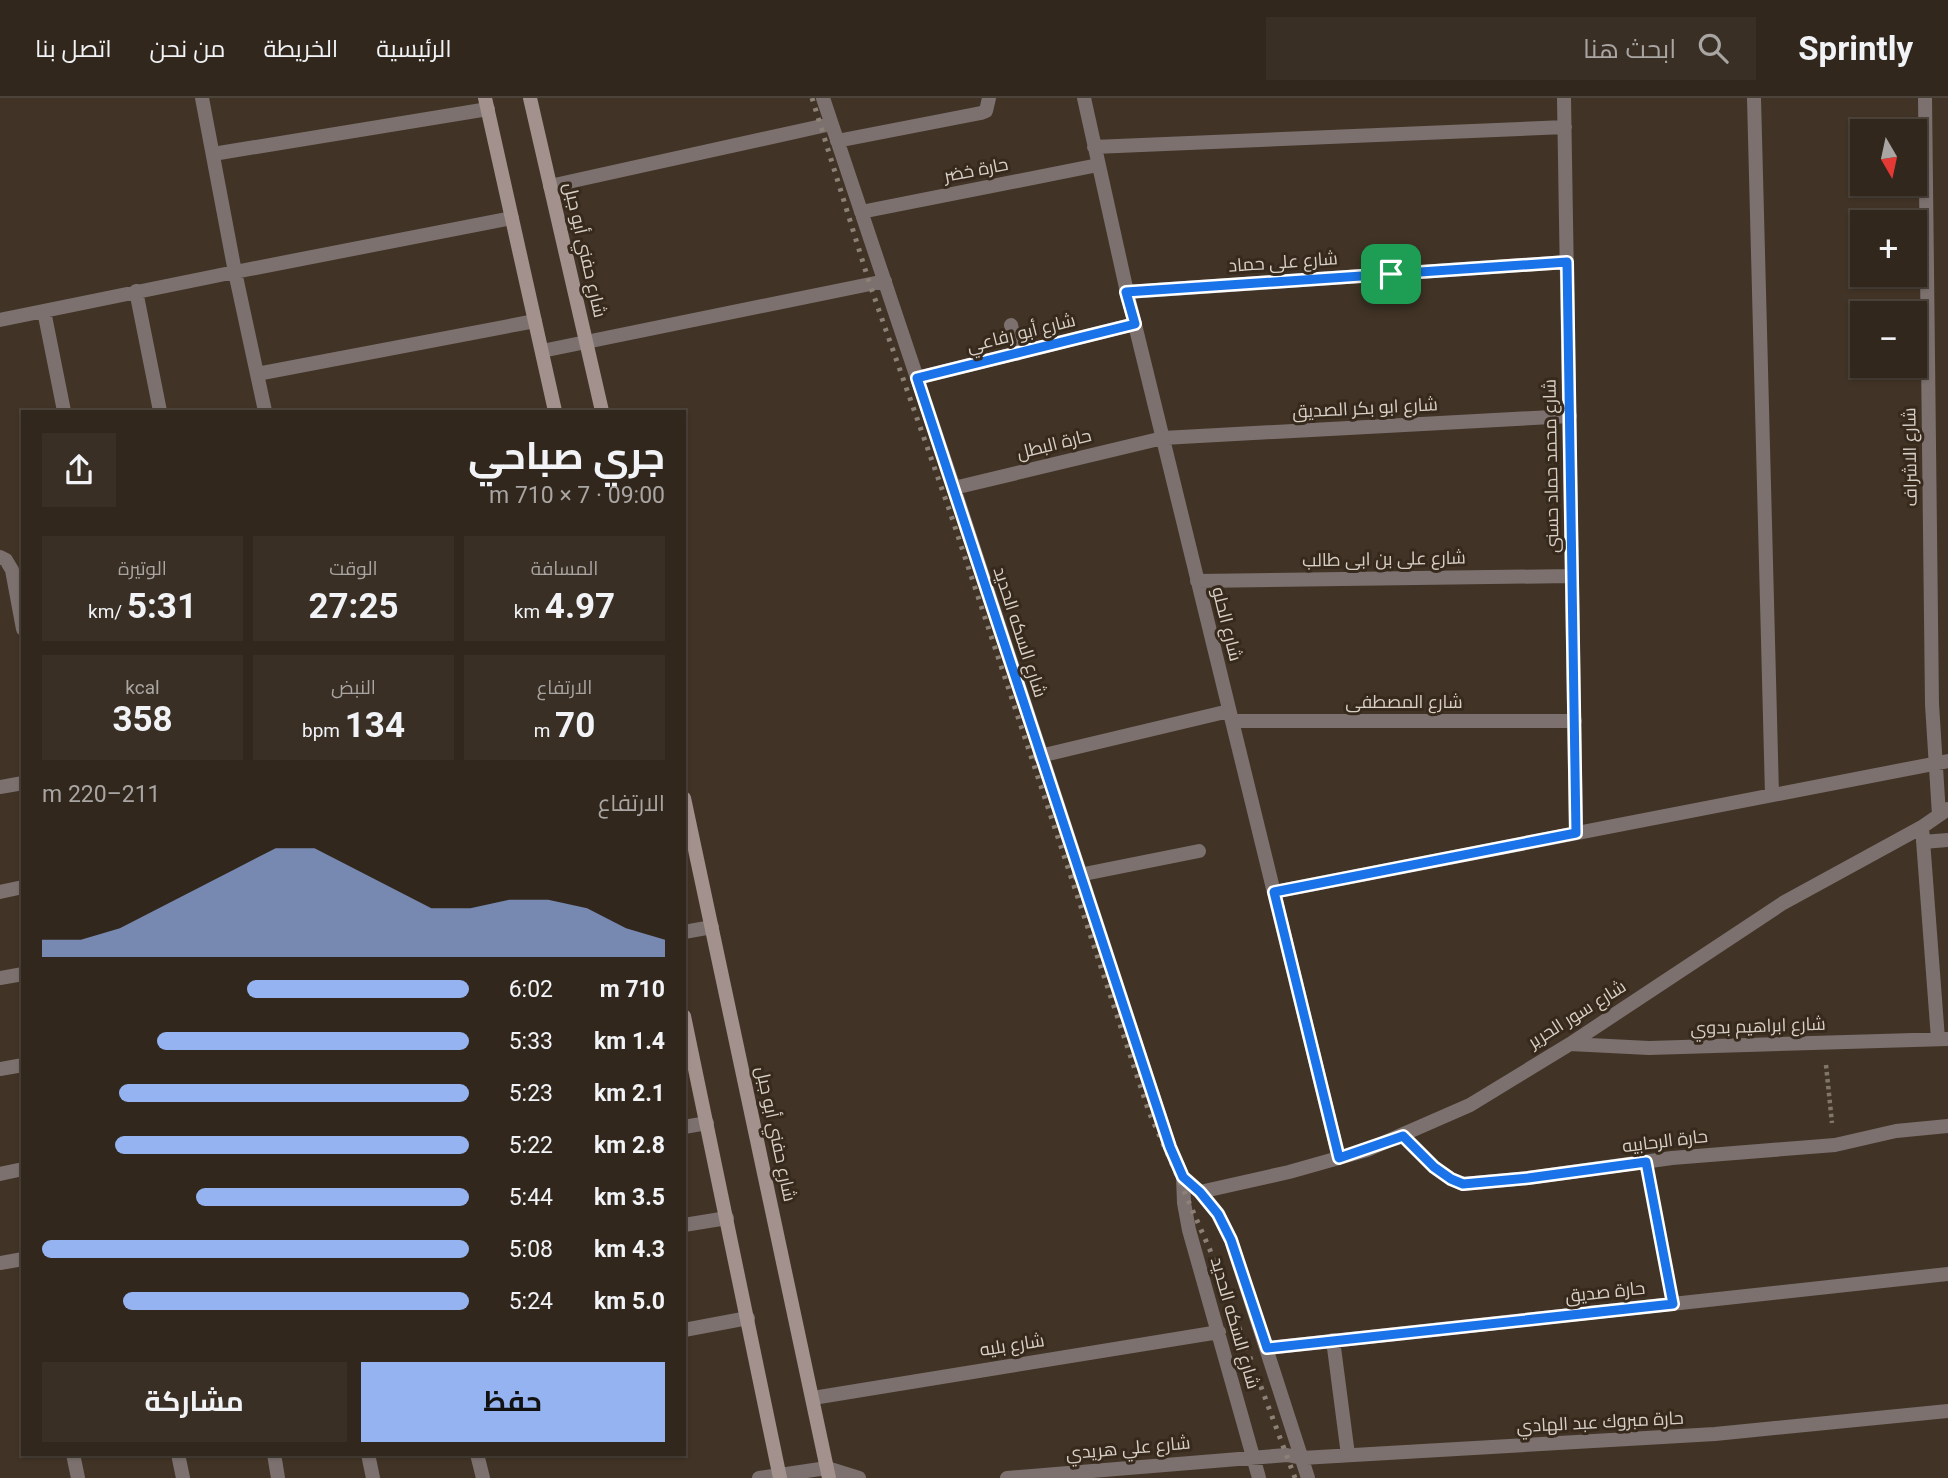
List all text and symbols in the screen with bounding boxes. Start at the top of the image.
search box [1266,17,1756,80]
icon: search [1694,29,1732,67]
text: Sprintly [1798,29,1913,68]
text: ابحث هنا [1583,34,1676,64]
text: اتصل بنا [35,35,112,63]
text: من نحن [150,35,225,63]
text: الخريطة [263,35,338,63]
text: الرئيسية [376,35,452,63]
north arrow [1850,119,1927,196]
map controls [1850,119,1927,378]
street label: حارة خضر [941,153,1010,187]
street label: شارع حفني أبو جبل [556,180,611,320]
button: + [1850,210,1927,287]
pin [1361,244,1421,304]
street label: شارع على حماد [1228,247,1338,278]
icon: arrive [1372,255,1410,293]
button: − [1850,301,1927,378]
street label: شارع أبو رفاعي [964,309,1078,360]
street label: شارع محمد حماد حسنى [1538,379,1565,553]
street label: شارع ابو بكر الصديق [1291,393,1439,424]
street label: شارع الاشراف [1898,407,1923,507]
street label: حارة البطل [1014,424,1094,464]
button: share [42,433,116,507]
text: جري صباحي [468,434,665,478]
text: 09:00 · 7 × 710 m [489,482,665,509]
street label: شارع على بن ابى طالب [1302,547,1466,572]
text: الوتيرة [118,557,167,580]
text: الوقت [329,557,378,580]
text: المسافة [531,557,598,580]
street label: شارع السكه الحديد [988,564,1051,700]
street label: شارع الحلو [1206,585,1247,664]
text: 5:31 [127,586,197,627]
text: 27:25 [308,586,399,627]
text: 4.97 [545,586,615,627]
text: /km [88,600,127,623]
text: km [514,600,545,623]
text: kcal [125,676,160,699]
text: النبض [331,676,376,699]
text: الارتفاع [537,676,592,699]
street label: شارع المصطفى [1345,691,1463,714]
text: 358 [112,699,173,740]
text: 134 [345,705,405,746]
text: 70 [555,705,595,746]
text: bpm [302,719,345,742]
text: m [534,719,555,742]
text: 211–220 m [42,781,161,808]
text: الارتفاع [598,790,665,817]
street label: شارع سور الحرير [1523,975,1631,1054]
text: 6:02 [509,976,553,1003]
text: 710 m [600,976,665,1003]
street label: شارع ابراهيم بدوي [1690,1013,1826,1042]
text: 5:33 [509,1028,553,1055]
text: 1.4 km [594,1028,665,1055]
street label: شارع حفني أبو جبل [748,1064,801,1204]
text: 5:23 [509,1080,553,1107]
text: 2.1 km [594,1080,665,1107]
street label: حارة الرحابيه [1621,1125,1709,1157]
text: 5:22 [509,1132,553,1159]
text: 2.8 km [594,1132,665,1159]
text: 5:44 [509,1184,553,1211]
text: 3.5 km [594,1184,665,1211]
text: 5:08 [509,1236,553,1263]
text: 4.3 km [594,1236,665,1263]
street label: شارع السكه الحديد [1205,1255,1264,1392]
street label: حارة صديق [1564,1277,1646,1308]
text: 5:24 [509,1288,553,1315]
text: 5.0 km [594,1288,665,1315]
street label: شارع بليه [978,1329,1046,1362]
button: مشاركة [42,1362,347,1442]
button: حفظ [361,1362,665,1442]
street label: حارة مبروك عبد الهادي [1516,1407,1684,1440]
street label: شارع علي هريدي [1065,1432,1192,1467]

